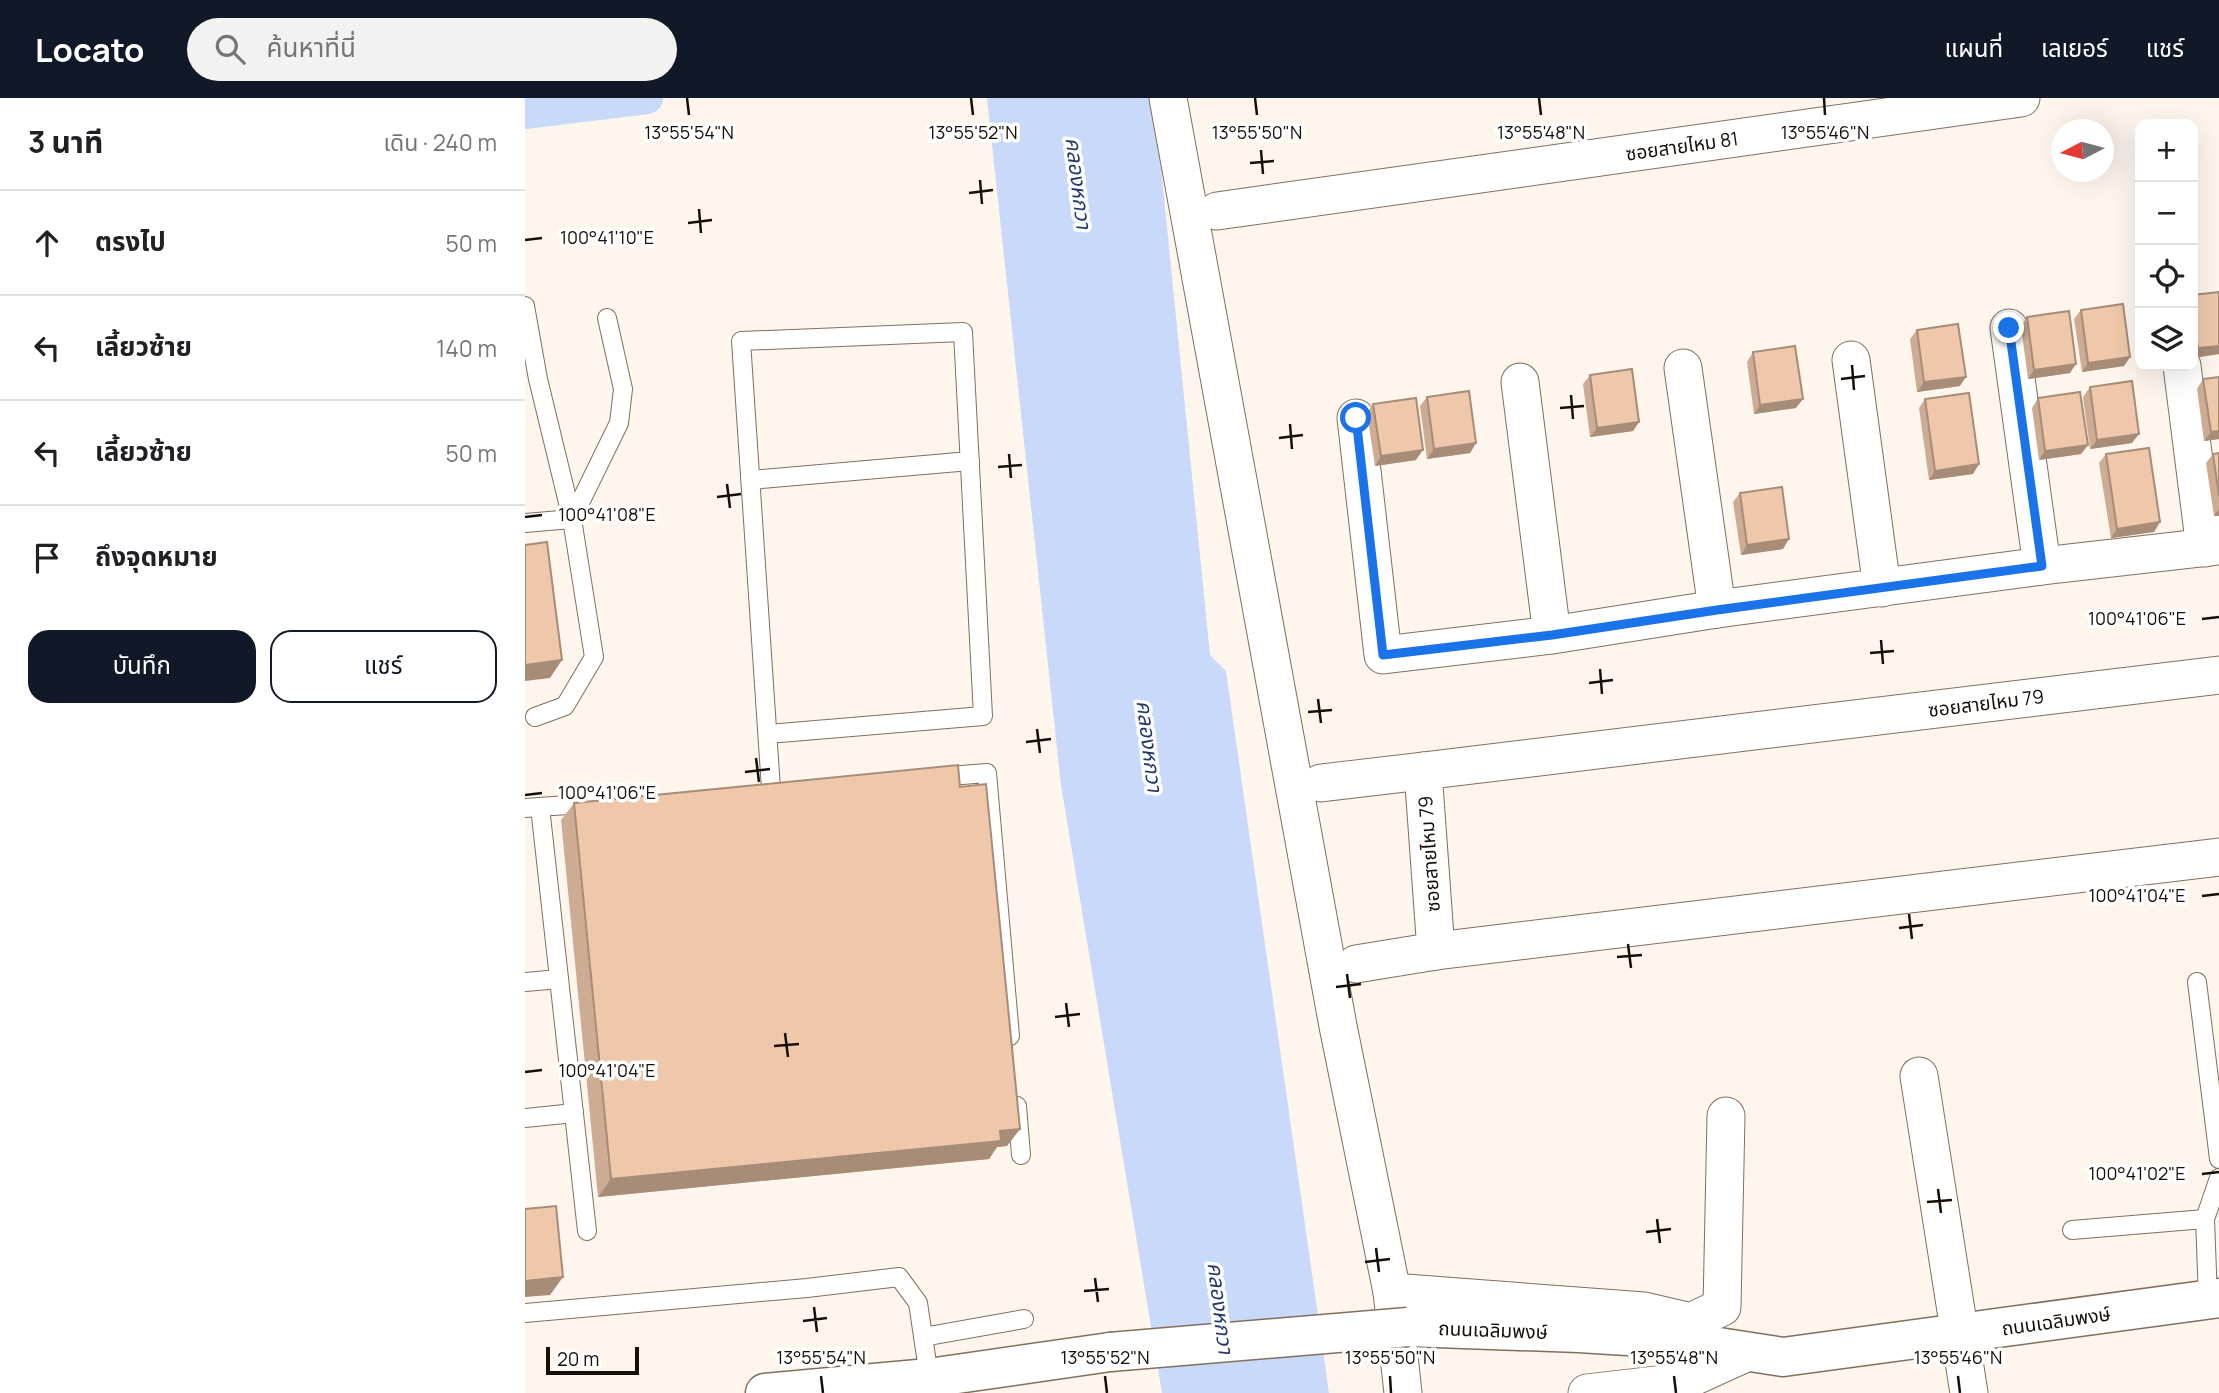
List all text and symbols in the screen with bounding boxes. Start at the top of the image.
search box [187,18,677,81]
text: Locato [35,27,145,72]
text: ค้นหาที่นี่ [267,29,356,65]
icon: search [211,30,249,68]
text: แผนที่ [1945,31,2003,64]
text: เลเยอร์ [2041,31,2108,64]
text: แชร์ [2146,31,2184,64]
north arrow [2051,119,2114,182]
map controls [2135,119,2198,371]
button: + [2135,119,2198,182]
text: 13°55'54"N [644,120,734,144]
text: 13°55'52"N [928,120,1018,144]
text: 13°55'50"N [1212,120,1302,144]
text: 13°55'48"N [1497,120,1585,144]
text: 13°55'46"N [1781,120,1869,144]
text: 3 นาที [28,121,103,162]
street label: ซอยสายไหม 81 [1624,125,1740,167]
text: เดิน · 240 m [383,126,497,158]
water label: คลองหกวา [1059,136,1099,232]
button: − [2135,182,2198,245]
text: ตรงไป [95,223,166,259]
icon: ahead [28,224,66,262]
text: 100°41'10"E [560,225,654,249]
text: 50 m [446,227,497,259]
button: locate [2135,245,2198,308]
button: layers [2135,308,2198,371]
route end [1993,312,2024,343]
text: เลี้ยวซ้าย [95,328,192,364]
icon: left [28,329,66,367]
text: 140 m [436,332,497,364]
route start [1340,402,1371,433]
text: เลี้ยวซ้าย [95,433,192,469]
icon: left [28,434,66,472]
text: 50 m [446,437,497,469]
text: 100°41'08"E [558,502,656,526]
text: ถึงจุดหมาย [95,538,218,574]
icon: arrive [28,539,66,577]
text: 100°41'06"E [2088,606,2186,630]
button: บันทึก [28,630,256,703]
button: แชร์ [270,630,497,703]
street label: ซอยสายไหม 79 [1927,683,2045,723]
water label: คลองหกวา [1130,699,1170,795]
text: 100°41'06"E [558,780,656,804]
street label: ซอยสายไหม 79 [1412,795,1446,913]
text: 100°41'04"E [2089,883,2185,907]
text: 100°41'04"E [559,1058,655,1082]
text: 100°41'02"E [2088,1161,2186,1185]
water label: คลองหกวา [1201,1261,1241,1357]
street label: ถนนเฉลิมพงษ์ [2000,1300,2112,1342]
street label: ถนนเฉลิมพงษ์ [1438,1315,1548,1345]
scale bar [546,1344,639,1376]
text: 13°55'54"N [776,1345,866,1369]
text: 13°55'52"N [1060,1345,1150,1369]
text: 13°55'50"N [1345,1345,1435,1369]
text: 13°55'48"N [1630,1345,1718,1369]
text: 13°55'46"N [1914,1345,2002,1369]
text: 20 m [557,1346,599,1372]

